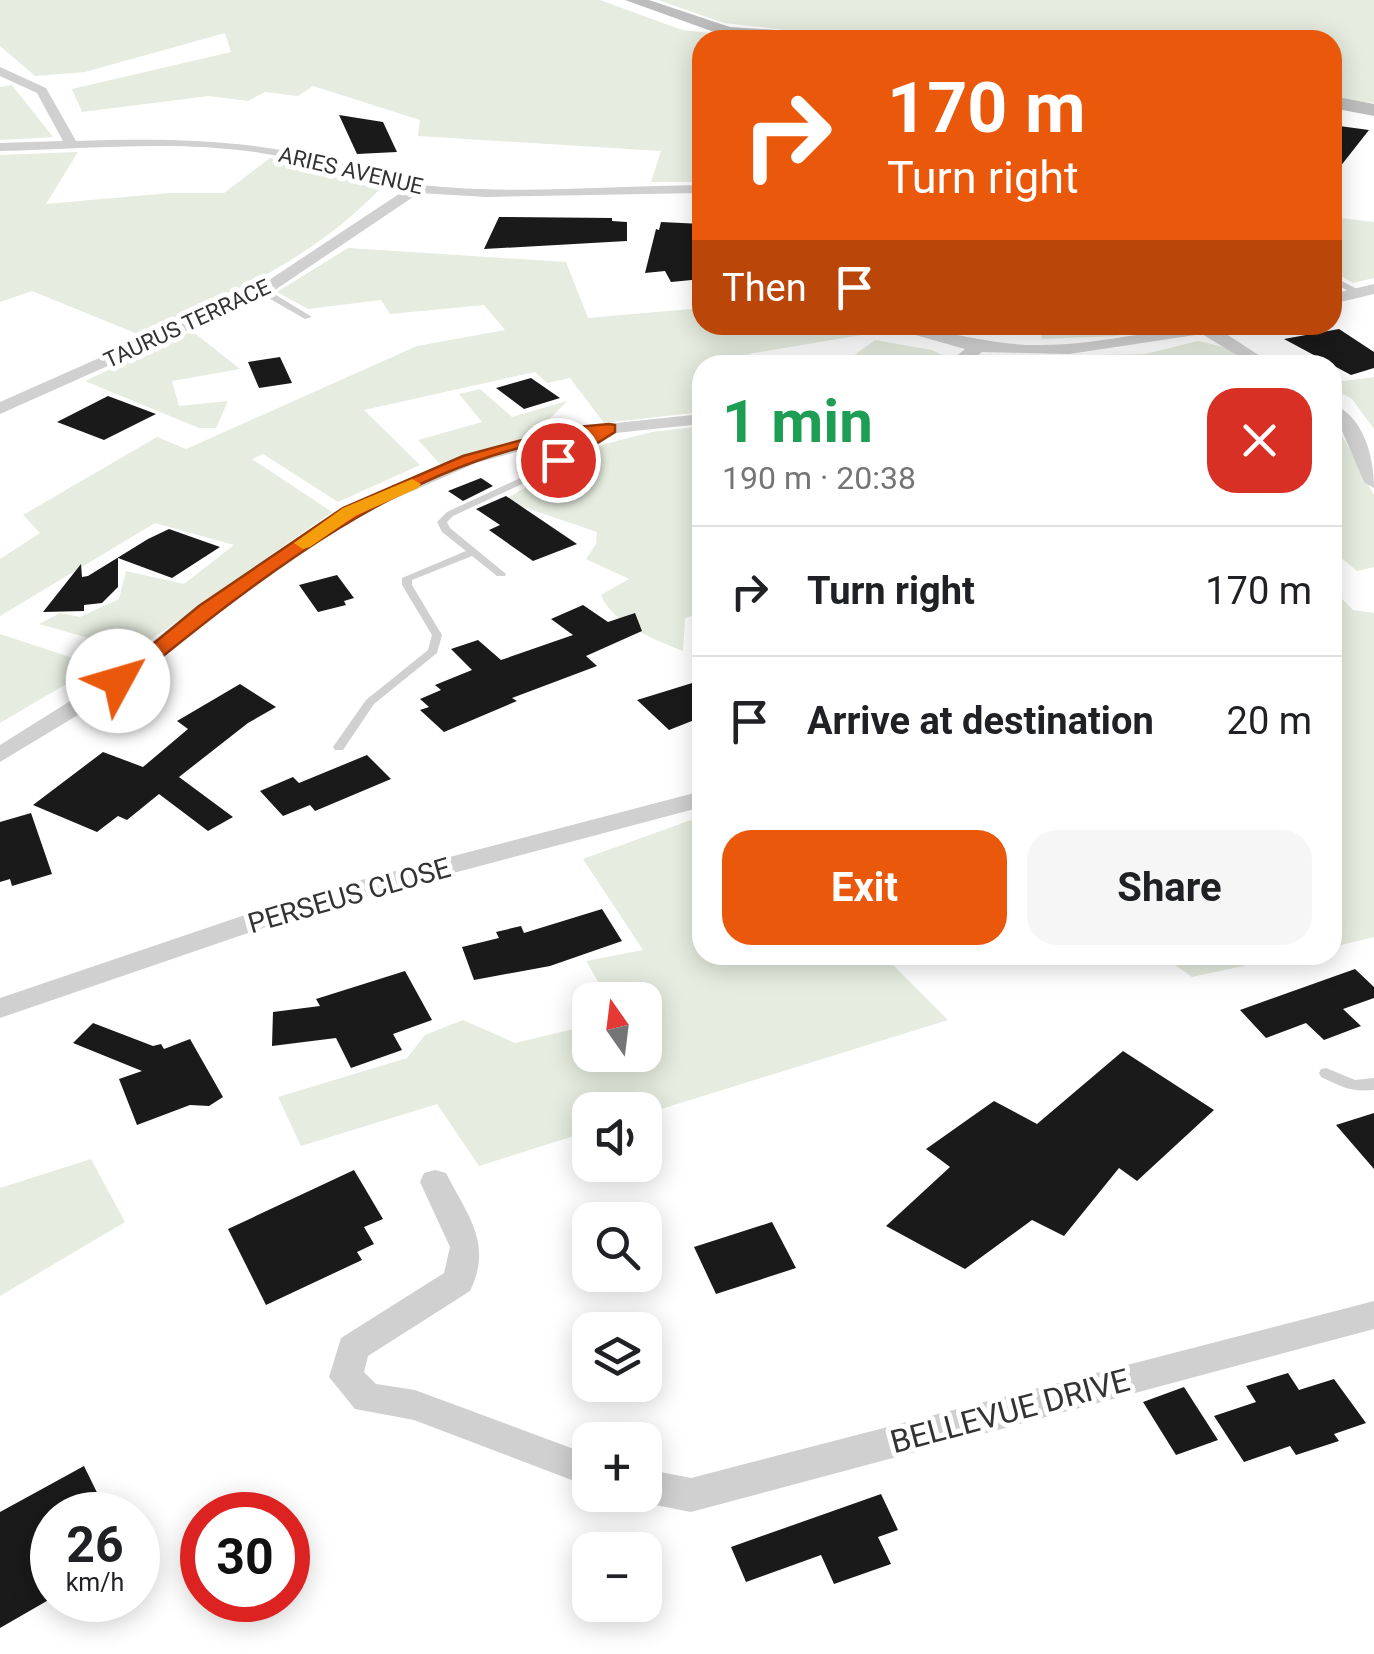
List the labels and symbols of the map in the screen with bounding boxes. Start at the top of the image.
street label: ARIES AVENUE [276,142,425,199]
street label: TAURUS TERRACE [100,274,274,373]
pin [516,418,601,503]
position arrow [66,629,170,733]
street label: PERSEUS CLOSE [244,851,454,940]
north arrow [572,982,662,1072]
street label: BELLEVUE DRIVE [886,1361,1134,1461]
speed limit sign: 30 [180,1492,310,1622]

